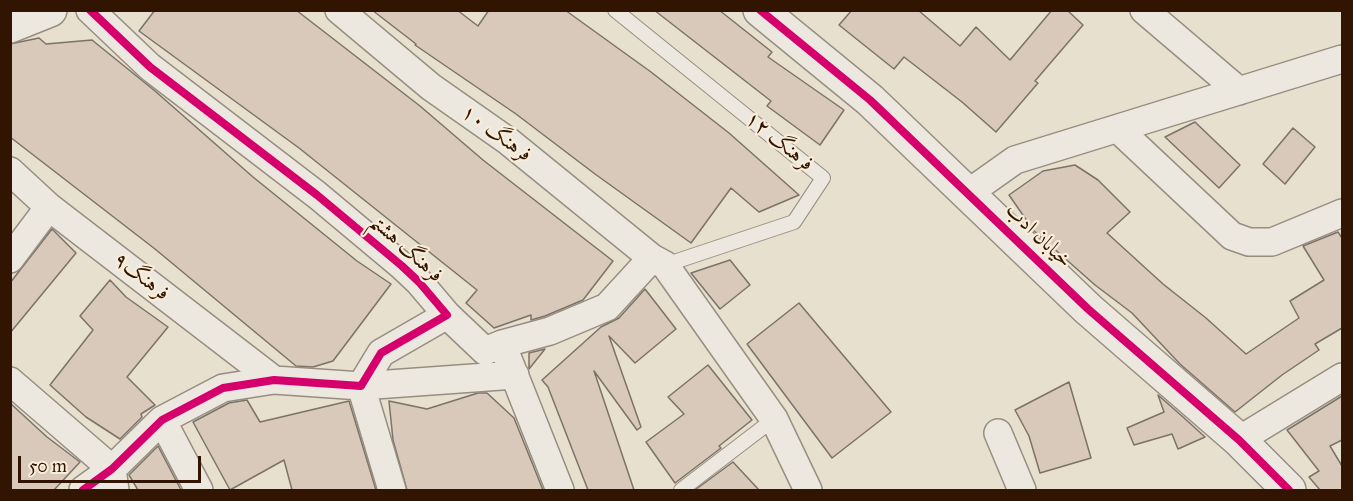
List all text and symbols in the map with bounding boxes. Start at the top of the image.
street label: فرهنگ ۱۰ [456,100,536,168]
street label: فرهنگ ۱۲ [740,107,818,177]
street label: خیابان ادب [1000,198,1076,274]
street label: فرهنگ هشتم [364,210,448,288]
street label: فرهنگ۹ [108,247,174,307]
scale bar [21,444,204,482]
text: 50 m [29,455,67,477]

